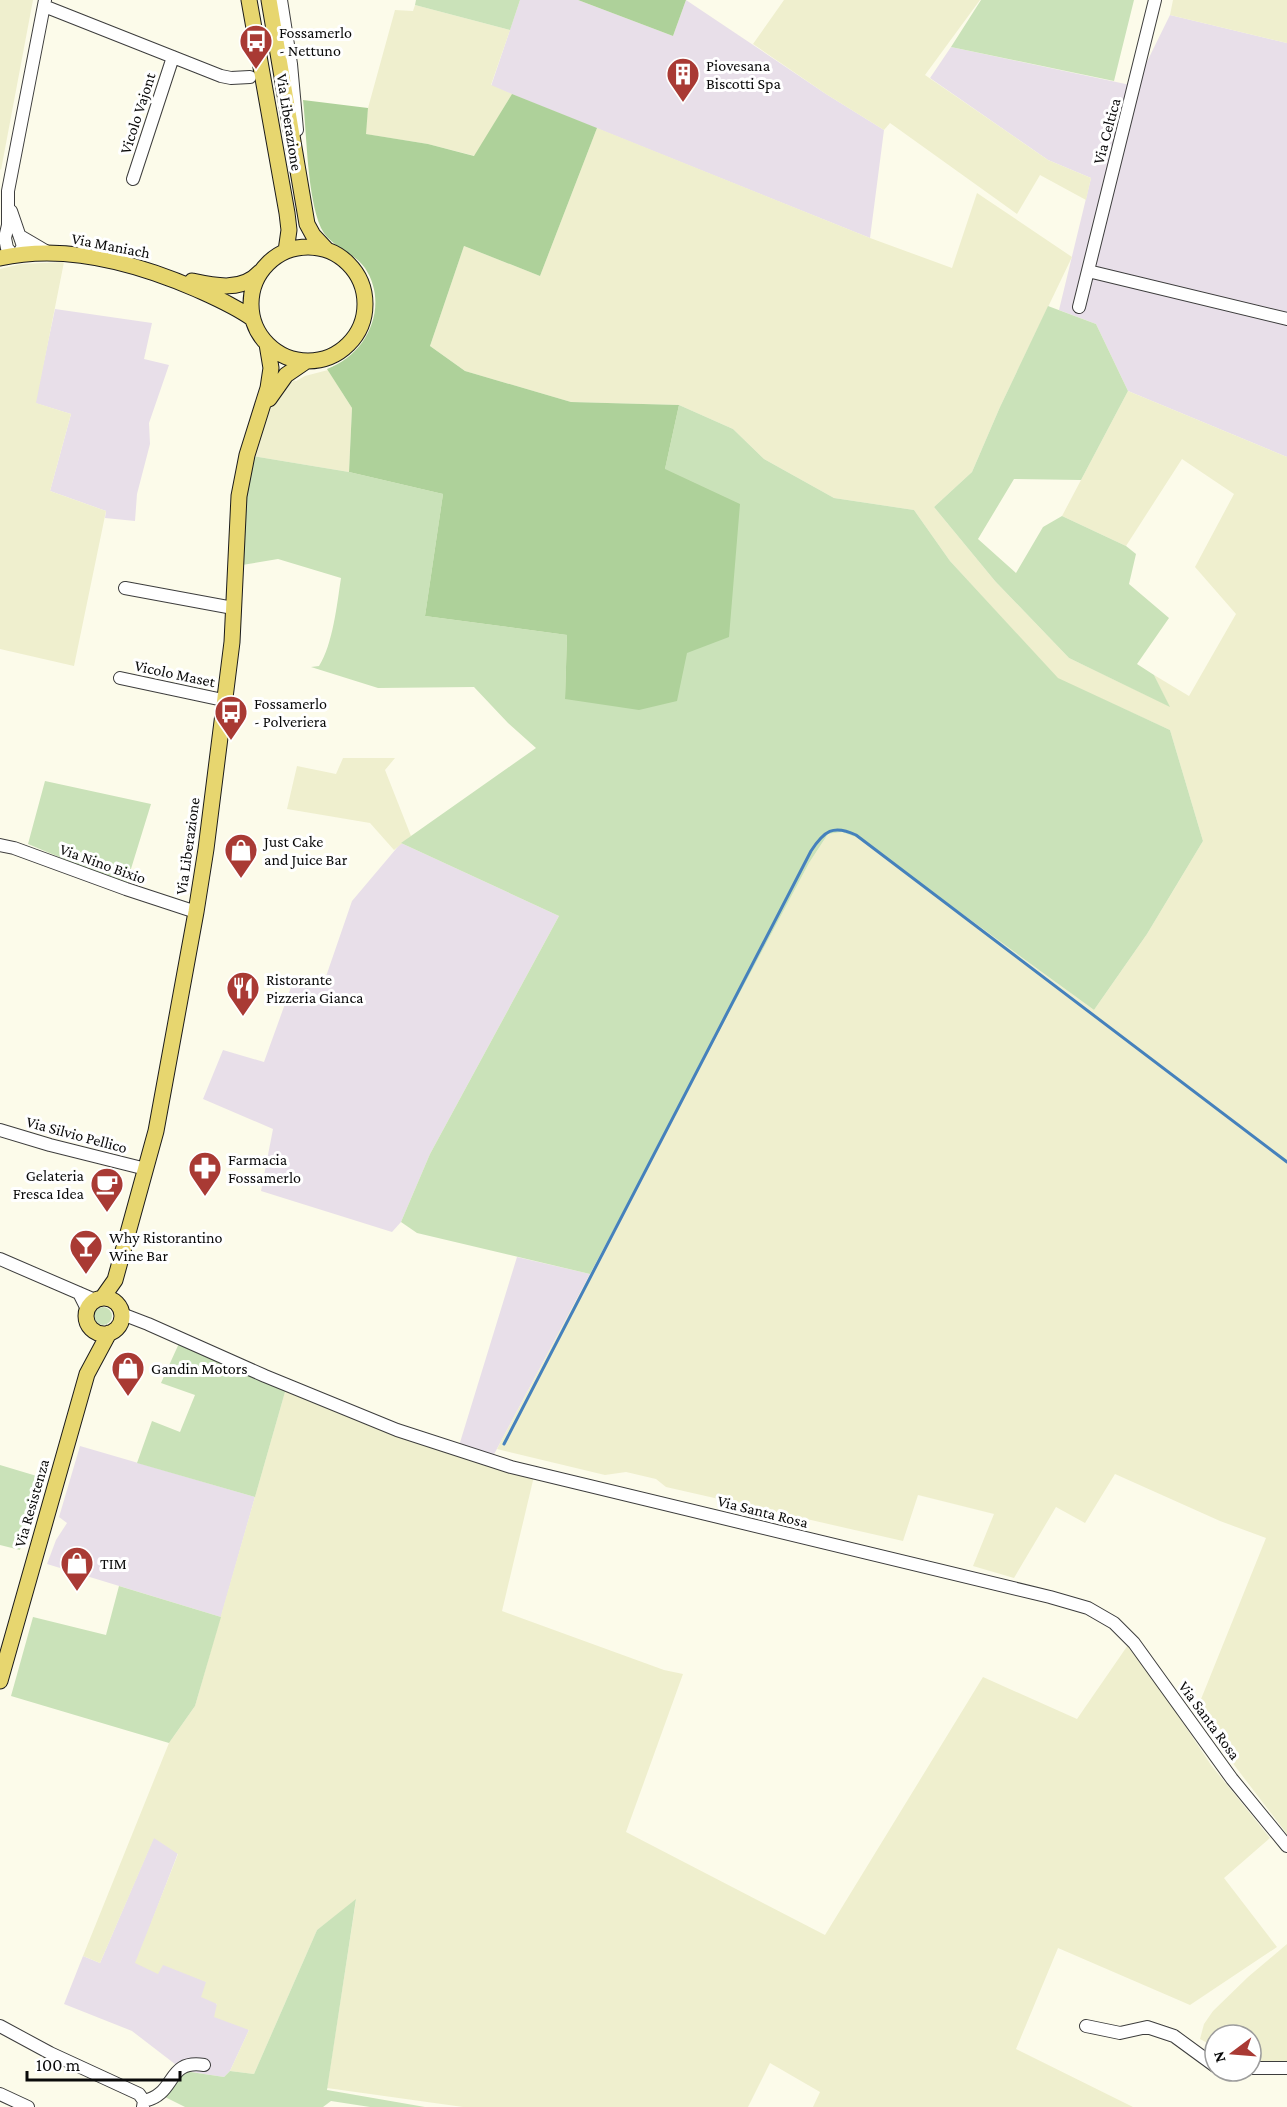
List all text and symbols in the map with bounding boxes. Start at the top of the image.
bus stop icon: Fossamerlo - Nettuno [238,23,274,70]
place label: Fossamerlo - Nettuno [279,24,352,59]
building icon: Piovesana Biscotti Spa [665,56,701,103]
place label: Piovesana Biscotti Spa [706,57,781,93]
street label: Vicolo Vajont [116,70,160,156]
street label: Via Liberazione [273,72,306,172]
street label: Via Celtica [1090,96,1124,166]
street label: Via Maniach [70,230,152,261]
street label: Vicolo Maset [133,657,217,690]
bus stop icon: Fossamerlo - Polveriera [213,694,249,741]
place label: Fossamerlo - Polveriera [254,695,327,730]
street label: Via Liberazione [172,796,203,896]
shop icon: Just Cake and Juice Bar [223,832,259,879]
place label: Just Cake and Juice Bar [262,833,348,869]
street label: Via Nino Bixio [57,840,148,887]
restaurant icon: Ristorante Pizzeria Gianca [225,970,261,1017]
place label: Ristorante Pizzeria Gianca [266,971,364,1006]
street label: Via Silvio Pellico [25,1113,129,1156]
pharmacy icon: Farmacia Fossamerlo [187,1150,223,1197]
place label: Farmacia Fossamerlo [228,1151,301,1186]
cafe icon: Gelateria Fresca Idea [89,1166,125,1213]
place label: Gelateria Fresca Idea [13,1167,85,1202]
bar icon: Why Ristorantino Wine Bar [68,1228,104,1275]
place label: Why Ristorantino Wine Bar [109,1229,223,1264]
shop icon: Gandin Motors [110,1350,146,1397]
place label: Gandin Motors [151,1360,248,1377]
street label: Via Resistenza [11,1457,52,1549]
street label: Via Santa Rosa [716,1492,811,1531]
shop icon: TIM [59,1545,95,1592]
place label: TIM [100,1555,127,1572]
street label: Via Santa Rosa [1175,1678,1244,1763]
north arrow [1203,2023,1263,2083]
scale bar [27,2044,180,2082]
text: N [1209,2049,1229,2065]
text: 100 m [36,2055,81,2075]

